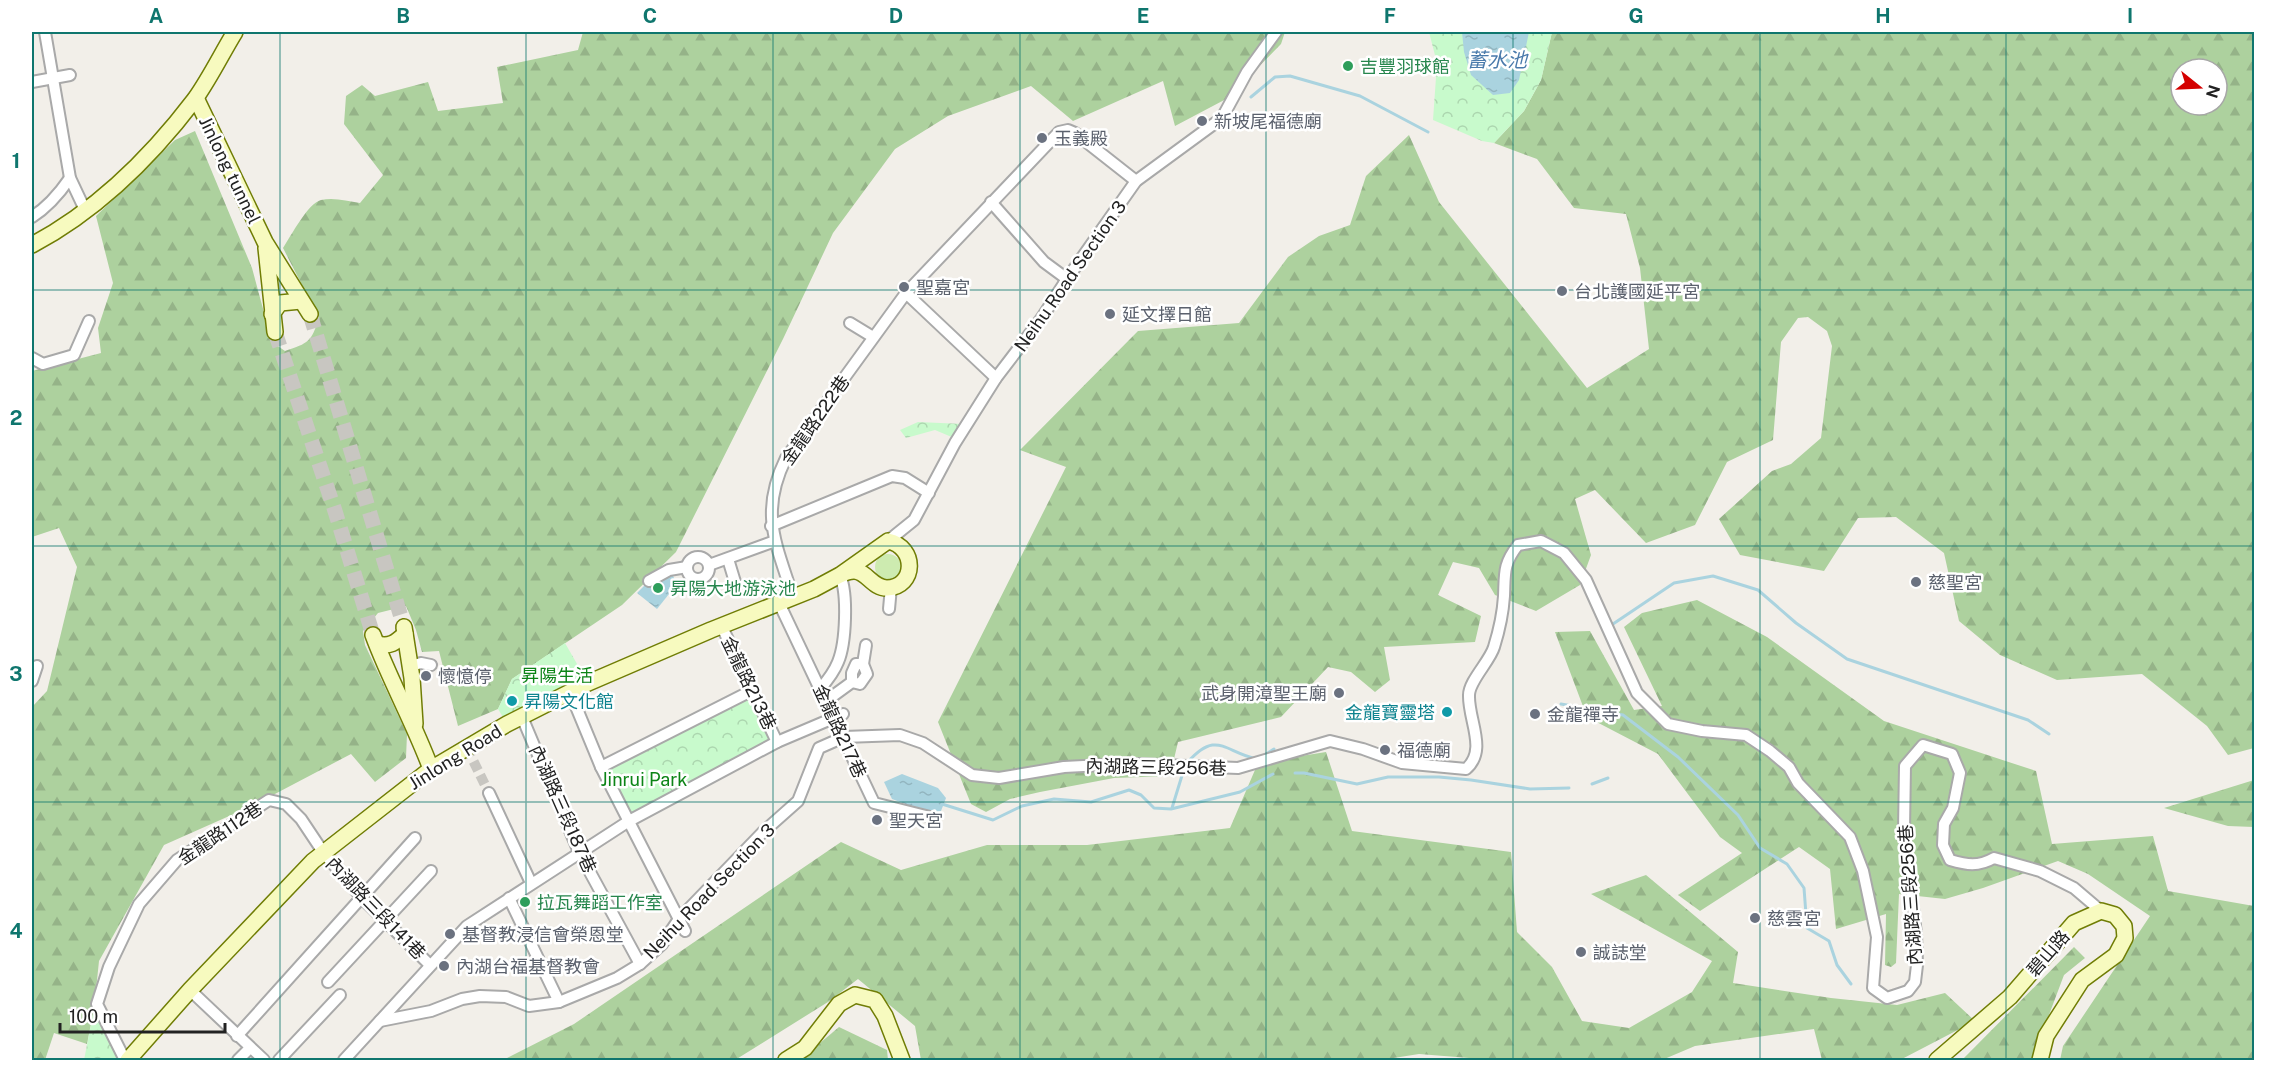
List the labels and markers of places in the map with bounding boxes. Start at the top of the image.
place label: 吉豐羽球館 [1360,56,1450,77]
marker: 吉豐羽球館 [1341,59,1355,73]
place label: 新坡尾福德廟 [1214,111,1322,132]
marker: 新坡尾福德廟 [1195,114,1209,128]
place label: 玉義殿 [1054,128,1108,149]
marker: 玉義殿 [1035,131,1049,145]
place label: 聖嘉宮 [916,277,970,298]
marker: 聖嘉宮 [897,280,911,294]
place label: 台北護國延平宮 [1574,281,1700,302]
marker: 台北護國延平宮 [1555,284,1569,298]
place label: 延文擇日館 [1122,304,1212,325]
marker: 延文擇日館 [1103,307,1117,321]
place label: 慈聖宮 [1928,572,1982,593]
marker: 慈聖宮 [1909,575,1923,589]
place label: 昇陽大地游泳池 [670,578,796,599]
marker: 昇陽大地游泳池 [651,581,665,595]
place label: 懷憶停 [438,666,492,687]
marker: 懷憶停 [419,669,433,683]
place label: 武身開漳聖王廟 [1201,683,1327,704]
marker: 武身開漳聖王廟 [1332,686,1346,700]
place label: 昇陽文化館 [524,691,614,712]
marker: 昇陽文化館 [505,694,519,708]
place label: 金龍寶靈塔 [1345,702,1435,723]
place label: 金龍禪寺 [1547,704,1619,725]
marker: 金龍寶靈塔 [1440,705,1454,719]
marker: 金龍禪寺 [1528,707,1542,721]
place label: 福德廟 [1397,740,1451,761]
marker: 福德廟 [1378,743,1392,757]
place label: 聖天宮 [889,810,943,831]
marker: 聖天宮 [870,813,884,827]
place label: 拉瓦舞蹈工作室 [537,892,663,913]
marker: 拉瓦舞蹈工作室 [518,895,532,909]
place label: 慈雲宮 [1767,908,1821,929]
marker: 慈雲宮 [1748,911,1762,925]
place label: 基督教浸信會榮恩堂 [462,924,624,945]
marker: 基督教浸信會榮恩堂 [443,927,457,941]
place label: 誠誌堂 [1593,942,1647,963]
marker: 誠誌堂 [1574,945,1588,959]
place label: 內湖台福基督教會 [456,956,600,977]
marker: 內湖台福基督教會 [437,959,451,973]

